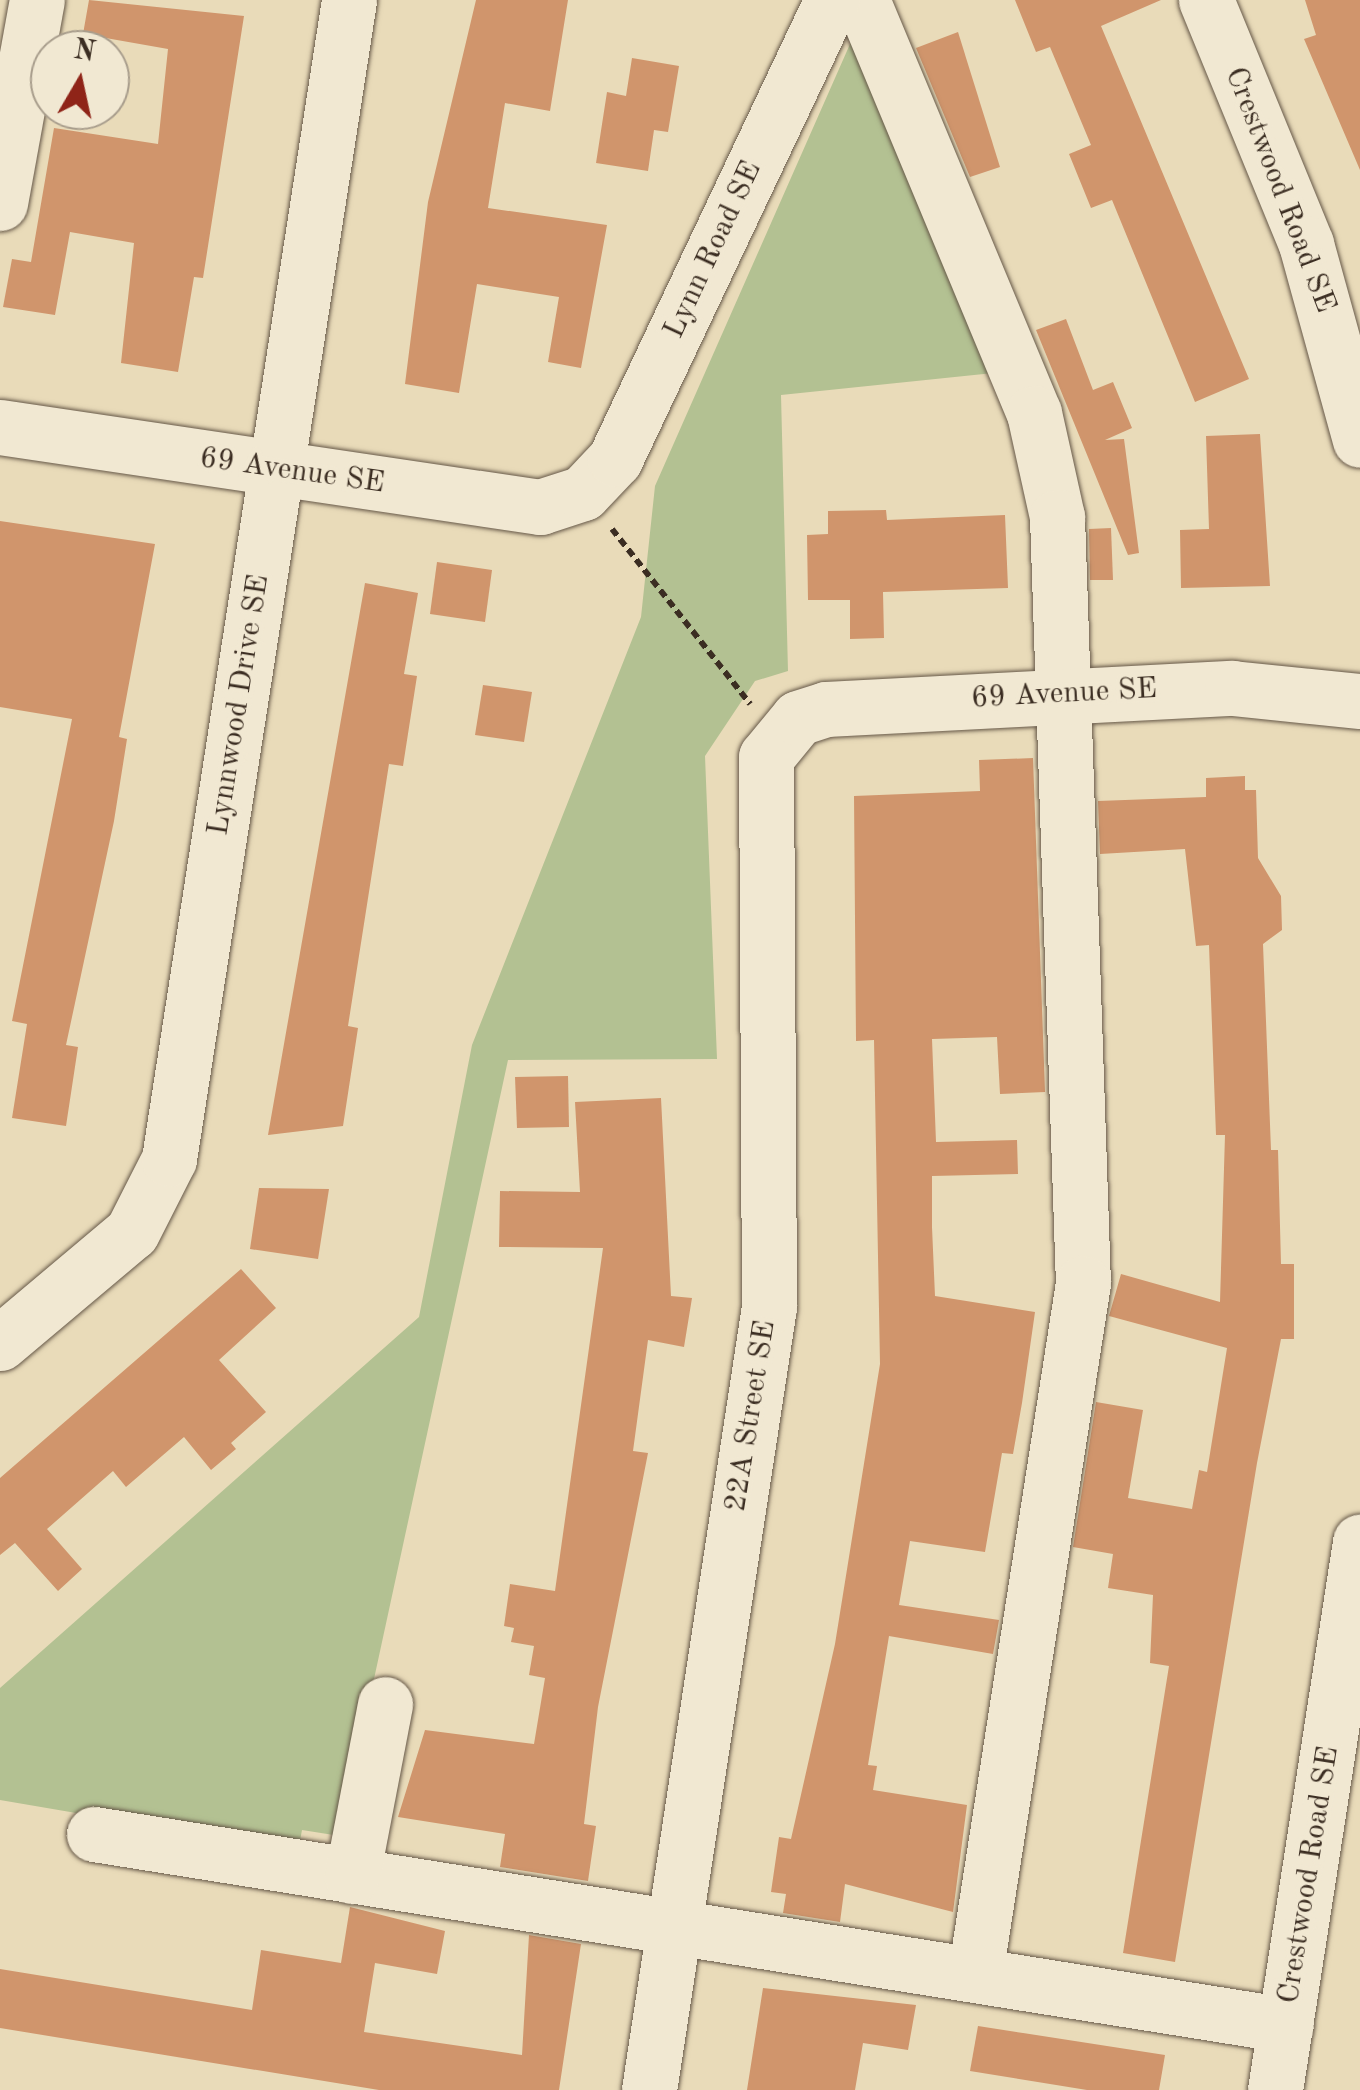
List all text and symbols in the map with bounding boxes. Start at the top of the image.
north arrow [30,30,130,130]
text: N [72,37,97,68]
street label: Crestwood Road SE [1217,62,1343,318]
street label: Lynn Road SE [656,156,770,344]
street label: 69 Avenue SE [197,440,387,502]
street label: Lynnwood Drive SE [201,572,277,838]
street label: 69 Avenue SE [970,671,1158,717]
street label: 22A Street SE [718,1318,784,1514]
street label: Crestwood Road SE [1271,1744,1347,2006]

